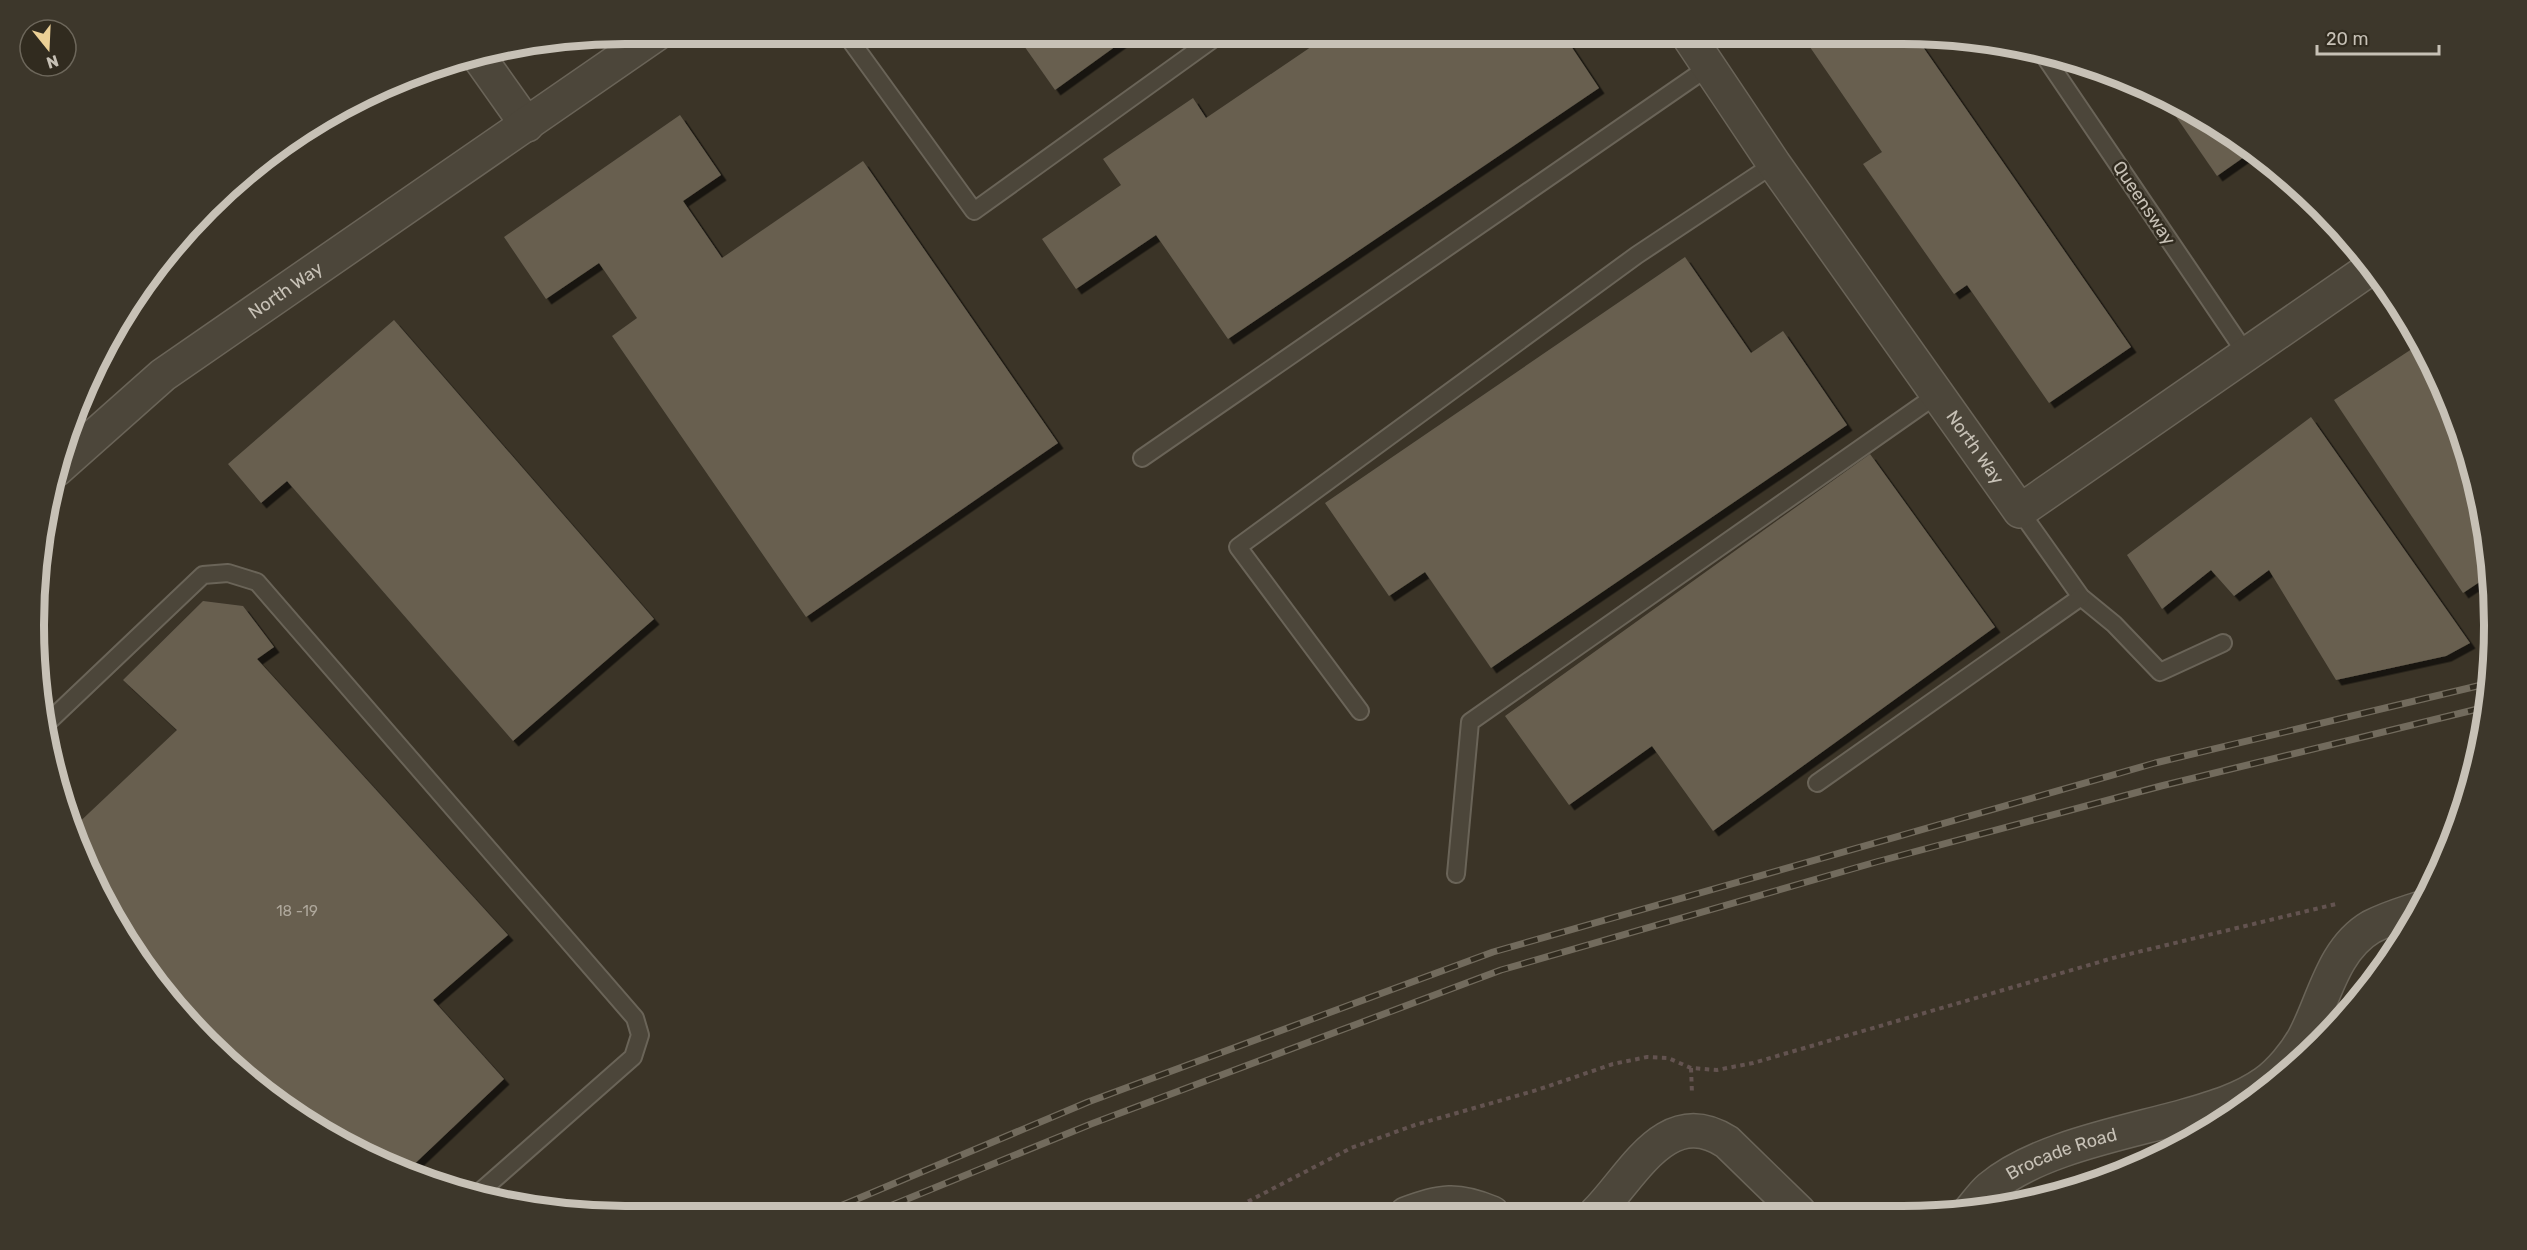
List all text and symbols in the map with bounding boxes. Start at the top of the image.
north arrow [18,18,78,78]
scale bar [2317,18,2438,56]
text: 20 m [2326,28,2368,50]
text: N [44,51,61,73]
street label: Queensway [2108,157,2180,249]
street label: North Way [244,257,327,324]
street label: North Way [1941,406,2009,489]
house number: 18 -19 [276,902,318,920]
street label: Brocade Road [2002,1123,2119,1185]

